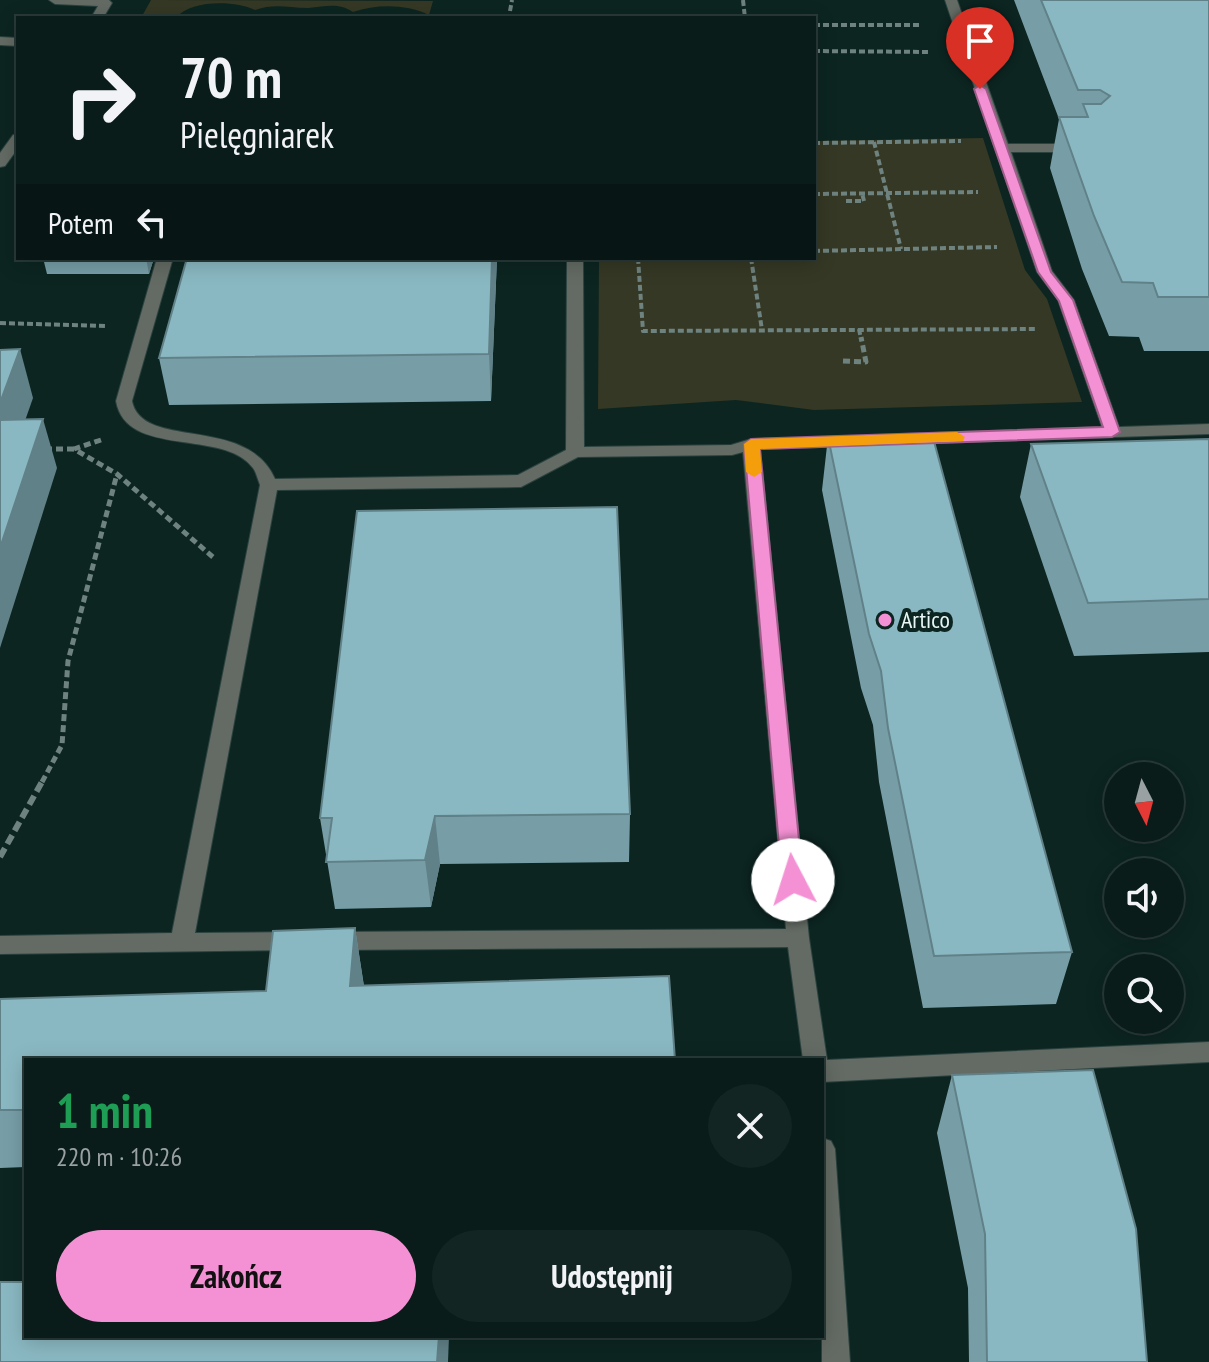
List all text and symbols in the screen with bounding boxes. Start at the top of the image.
pin [946,7,1014,89]
icon: arrive [958,19,1002,63]
text: 70 m [180,41,282,113]
icon: right [48,48,152,152]
text: Pielęgniarek [180,111,334,158]
icon: left [130,200,174,244]
text: Potem [48,203,114,242]
place label: Artico [901,604,950,635]
marker: Artico [876,611,894,629]
north arrow [1104,762,1184,842]
map controls [1104,762,1184,1034]
position arrow [751,838,835,922]
button: sound [1104,858,1184,938]
button: search [1104,954,1184,1034]
text: 1 min [56,1079,153,1141]
button: close [708,1084,792,1168]
text: 220 m · 10:26 [56,1140,182,1173]
button: Zakończ [56,1230,416,1322]
button: Udostępnij [432,1230,792,1322]

